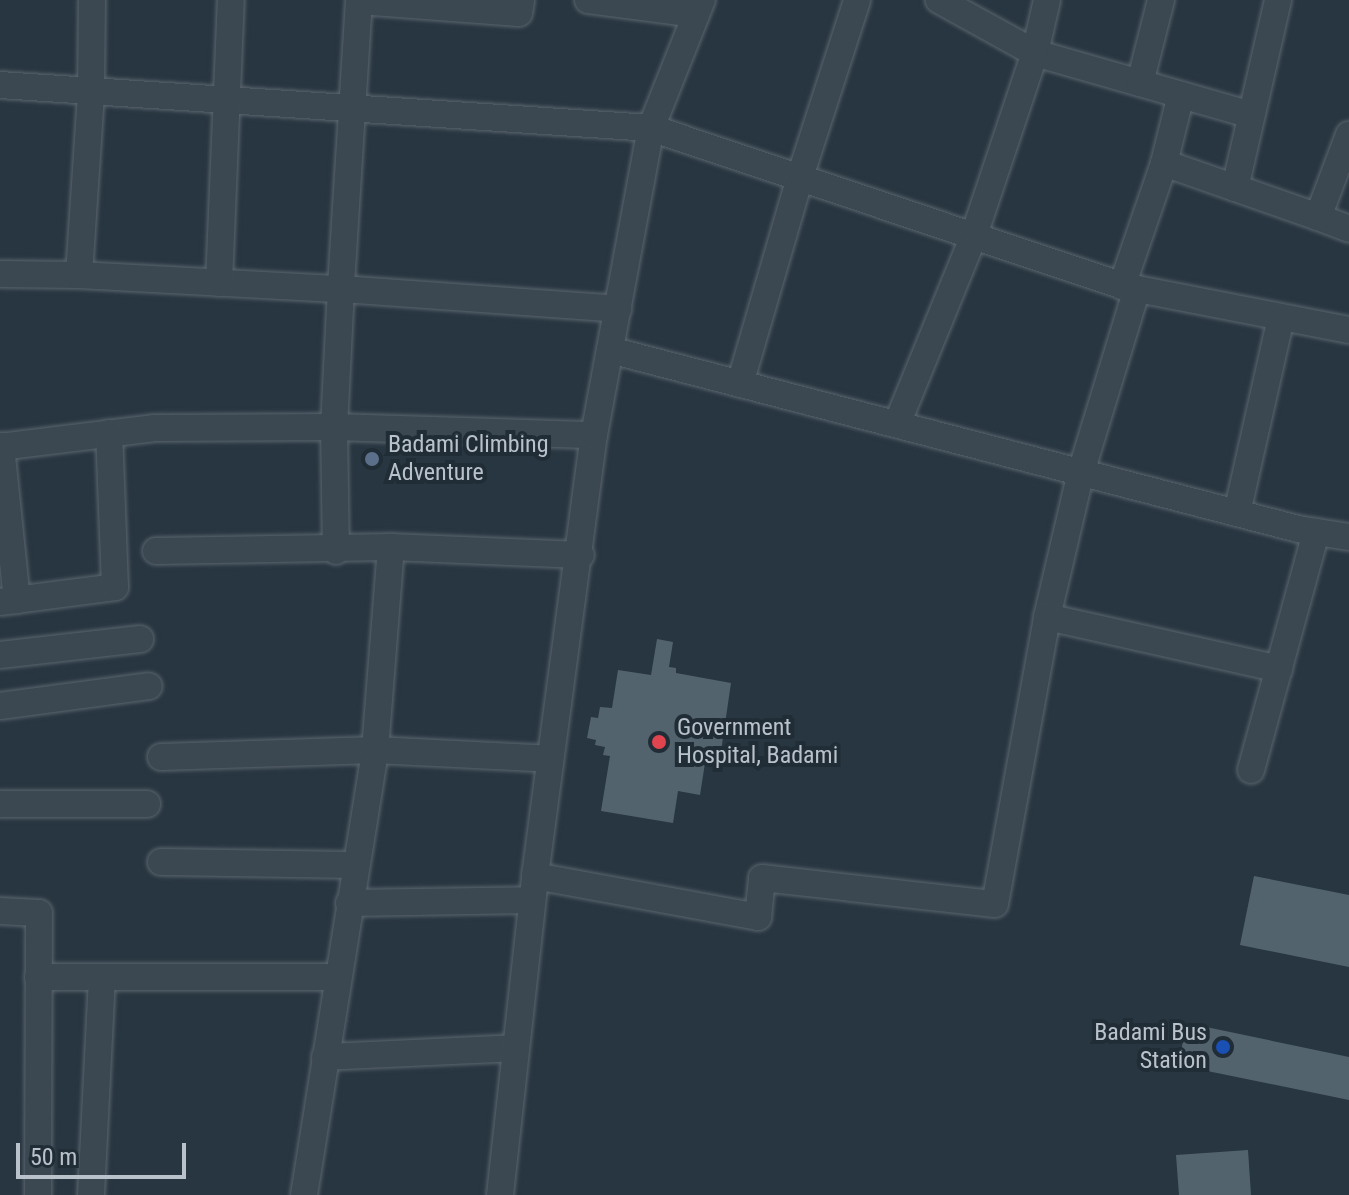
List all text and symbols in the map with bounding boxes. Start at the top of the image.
place label: Badami Climbing Adventure [388,431,549,487]
marker: Badami Climbing Adventure [363,450,381,468]
place label: Government Hospital, Badami [677,714,838,770]
marker: Government Hospital, Badami [648,731,670,753]
place label: Badami Bus Station [1094,1019,1207,1075]
marker: Badami Bus Station [1214,1038,1232,1056]
scale bar [20,1127,190,1177]
text: 50 m [30,1143,77,1171]

